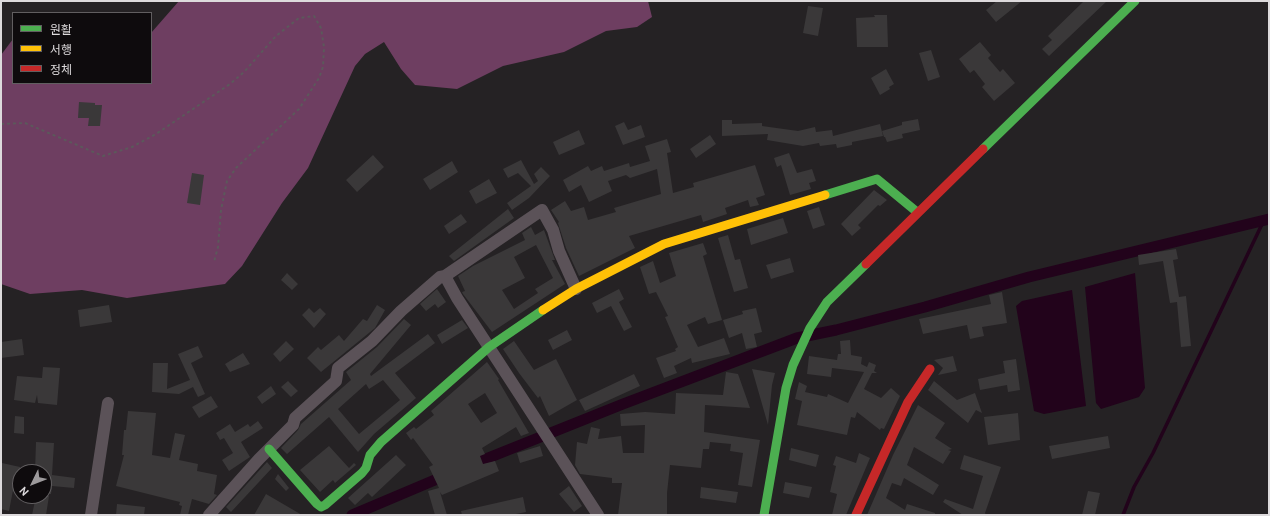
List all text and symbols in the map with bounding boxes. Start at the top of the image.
legend [12,12,152,84]
text: 원활 [50,22,72,37]
text: 서행 [50,42,72,57]
text: 정체 [50,62,72,77]
north arrow [12,464,52,504]
text: N [16,484,32,499]

